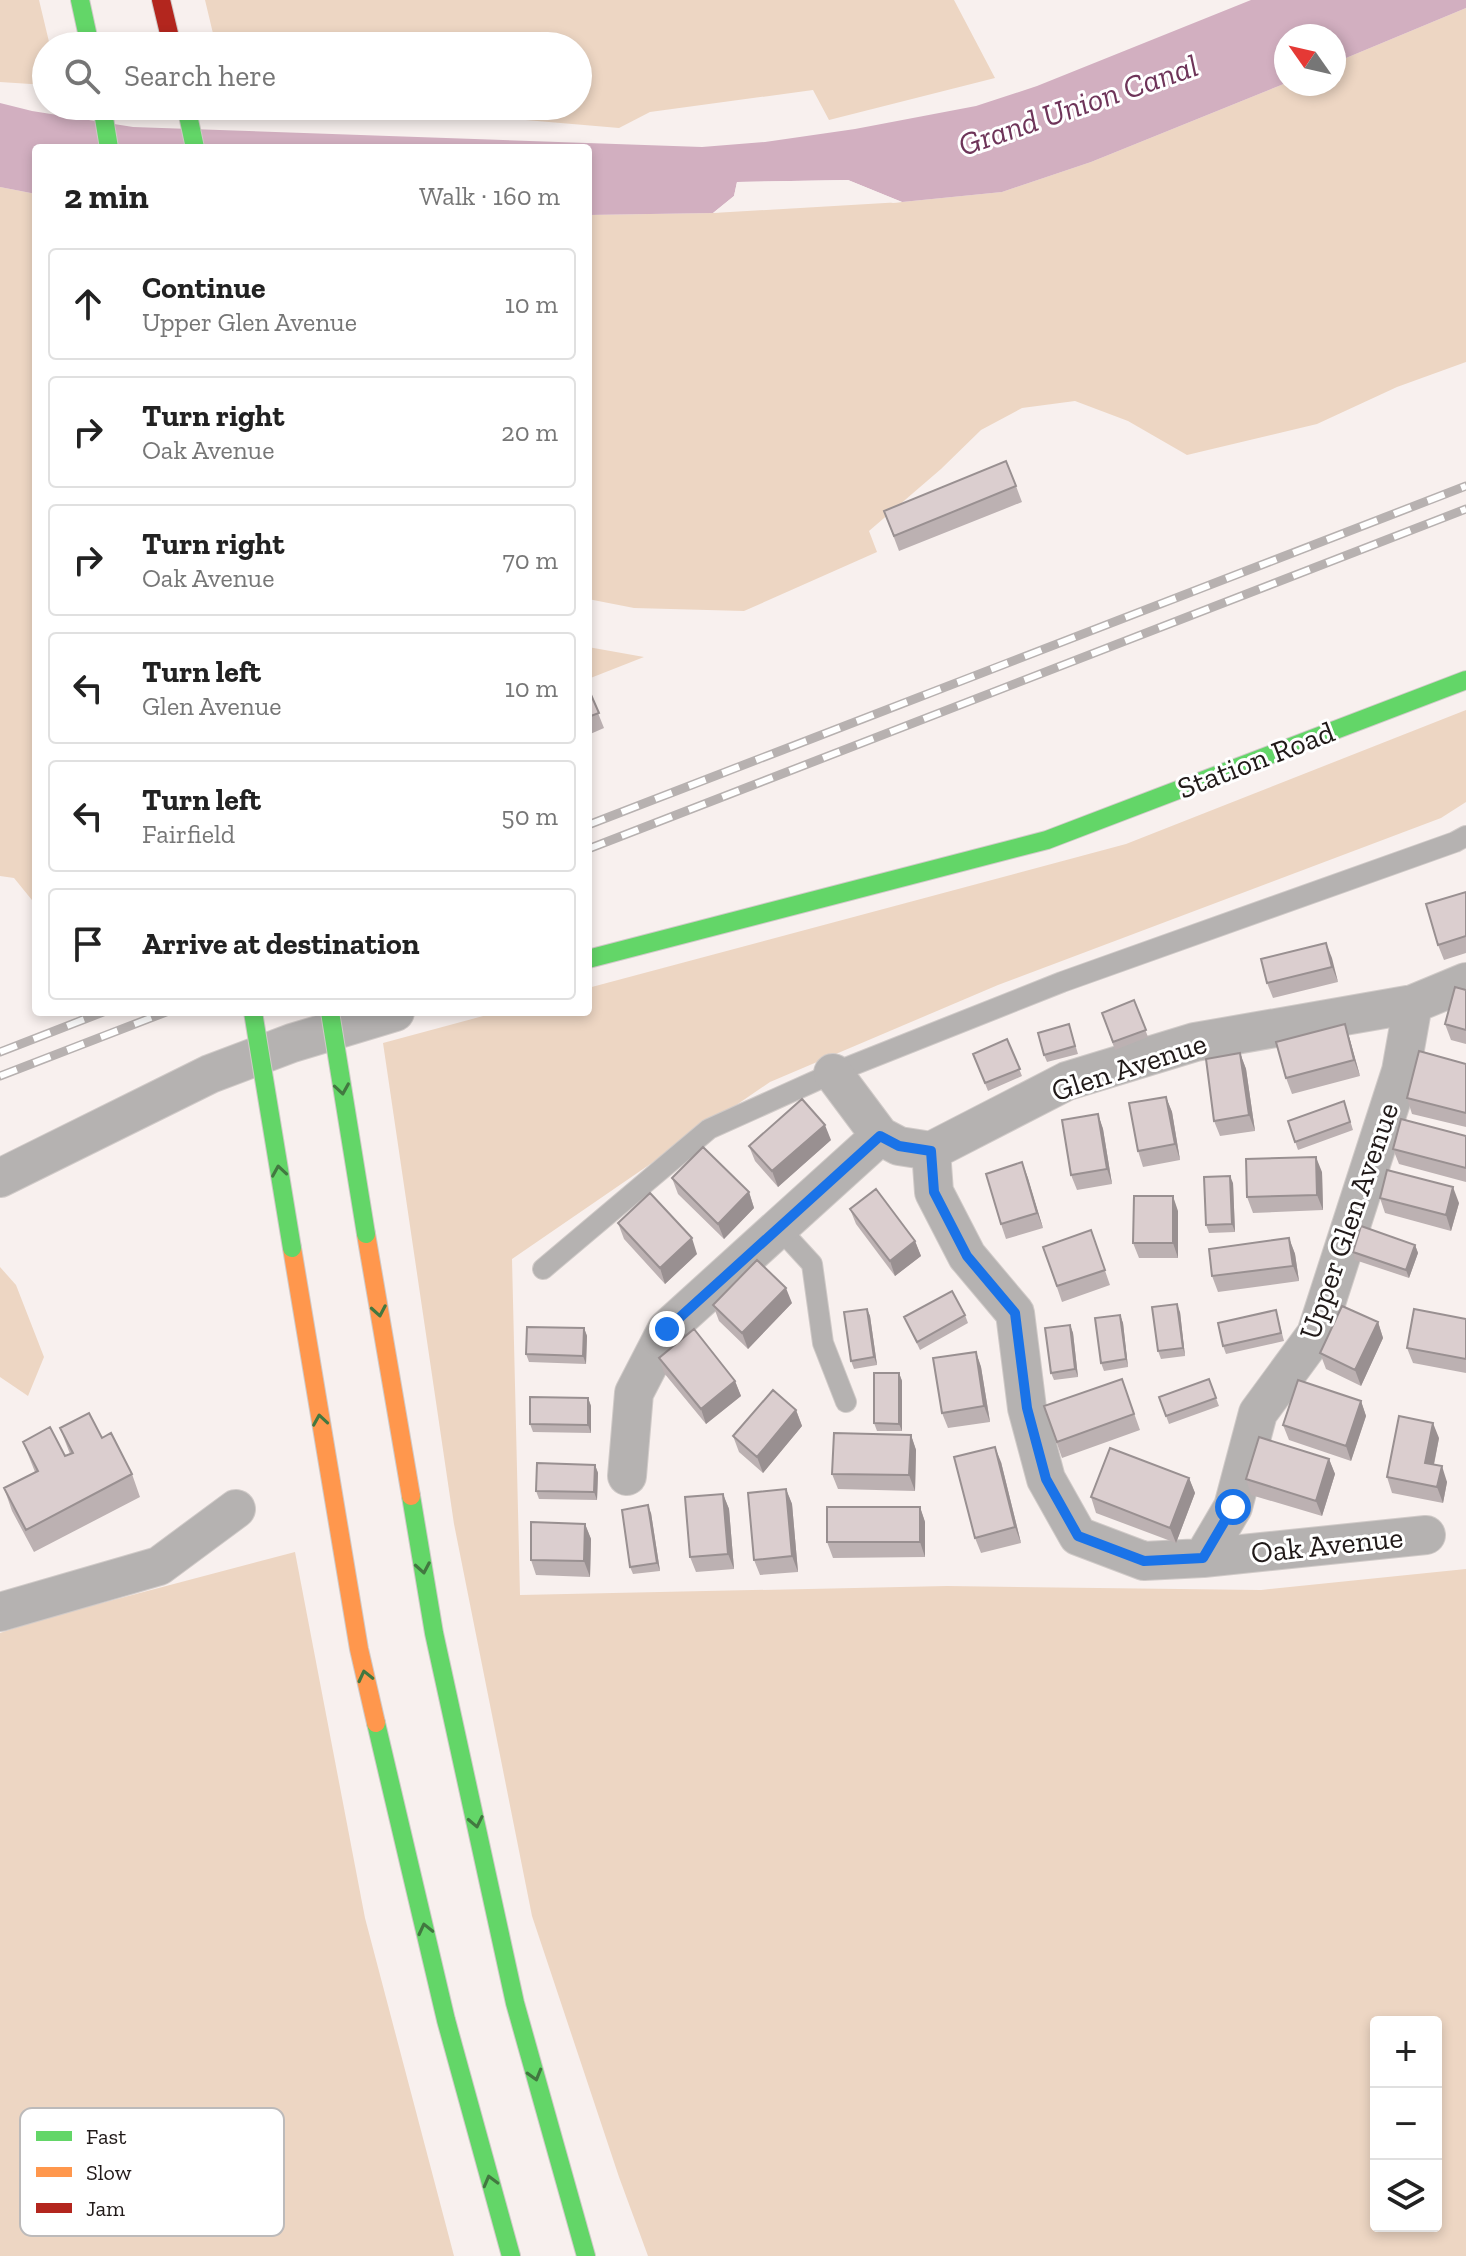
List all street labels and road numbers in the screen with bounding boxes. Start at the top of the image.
street label: Station Road [1173,713,1340,806]
street label: Glen Avenue [1047,1025,1211,1109]
street label: Upper Glen Avenue [1292,1098,1406,1344]
street label: Oak Avenue [1249,1519,1405,1571]

